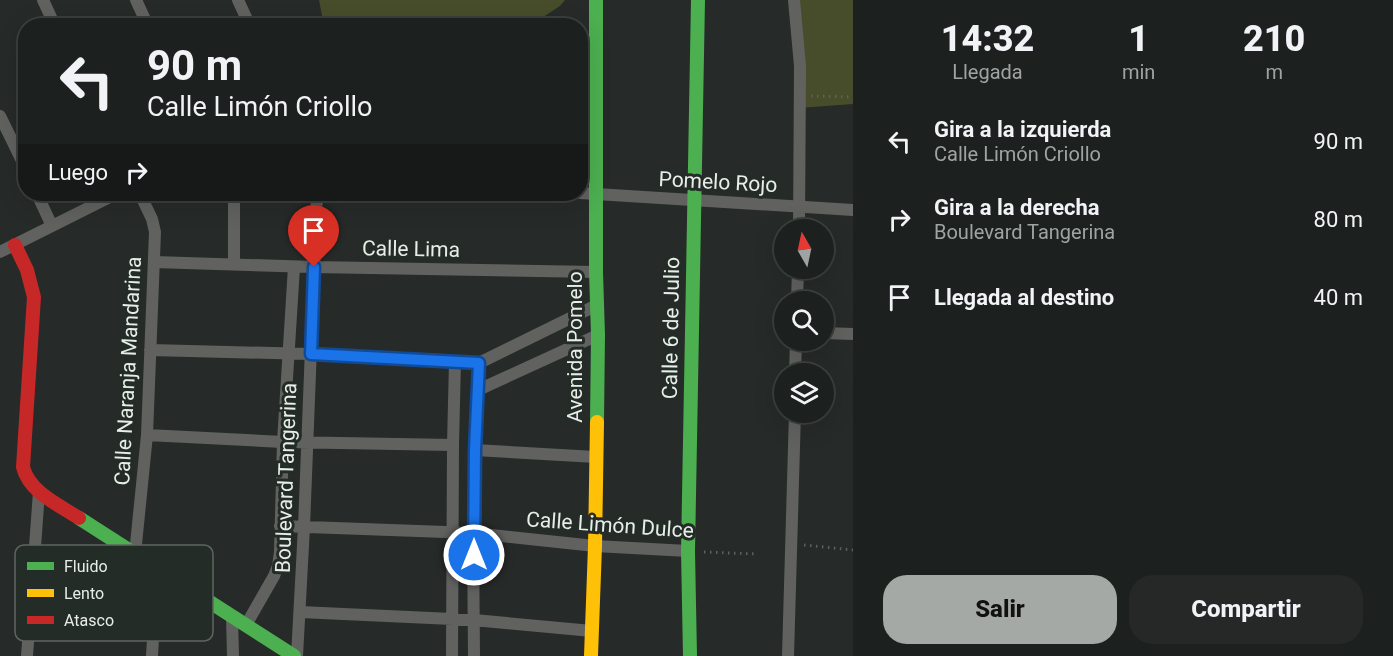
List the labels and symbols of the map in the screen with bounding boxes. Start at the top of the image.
street label: Pomelo Rojo [658,167,778,197]
pin [288,205,339,267]
north arrow [774,219,834,279]
street label: Calle Lima [362,236,460,262]
street label: Calle Naranja Mandarina [110,256,146,486]
street label: Calle 6 de Julio [658,257,684,399]
street label: Avenida Pomelo [563,271,587,423]
street label: Boulevard Tangerina [271,382,301,574]
street label: Calle Limón Dulce [525,507,695,543]
position arrow [442,523,506,587]
legend [15,545,213,641]
text: Fluido [64,557,108,576]
text: Lento [64,584,104,603]
text: Atasco [64,611,114,630]

